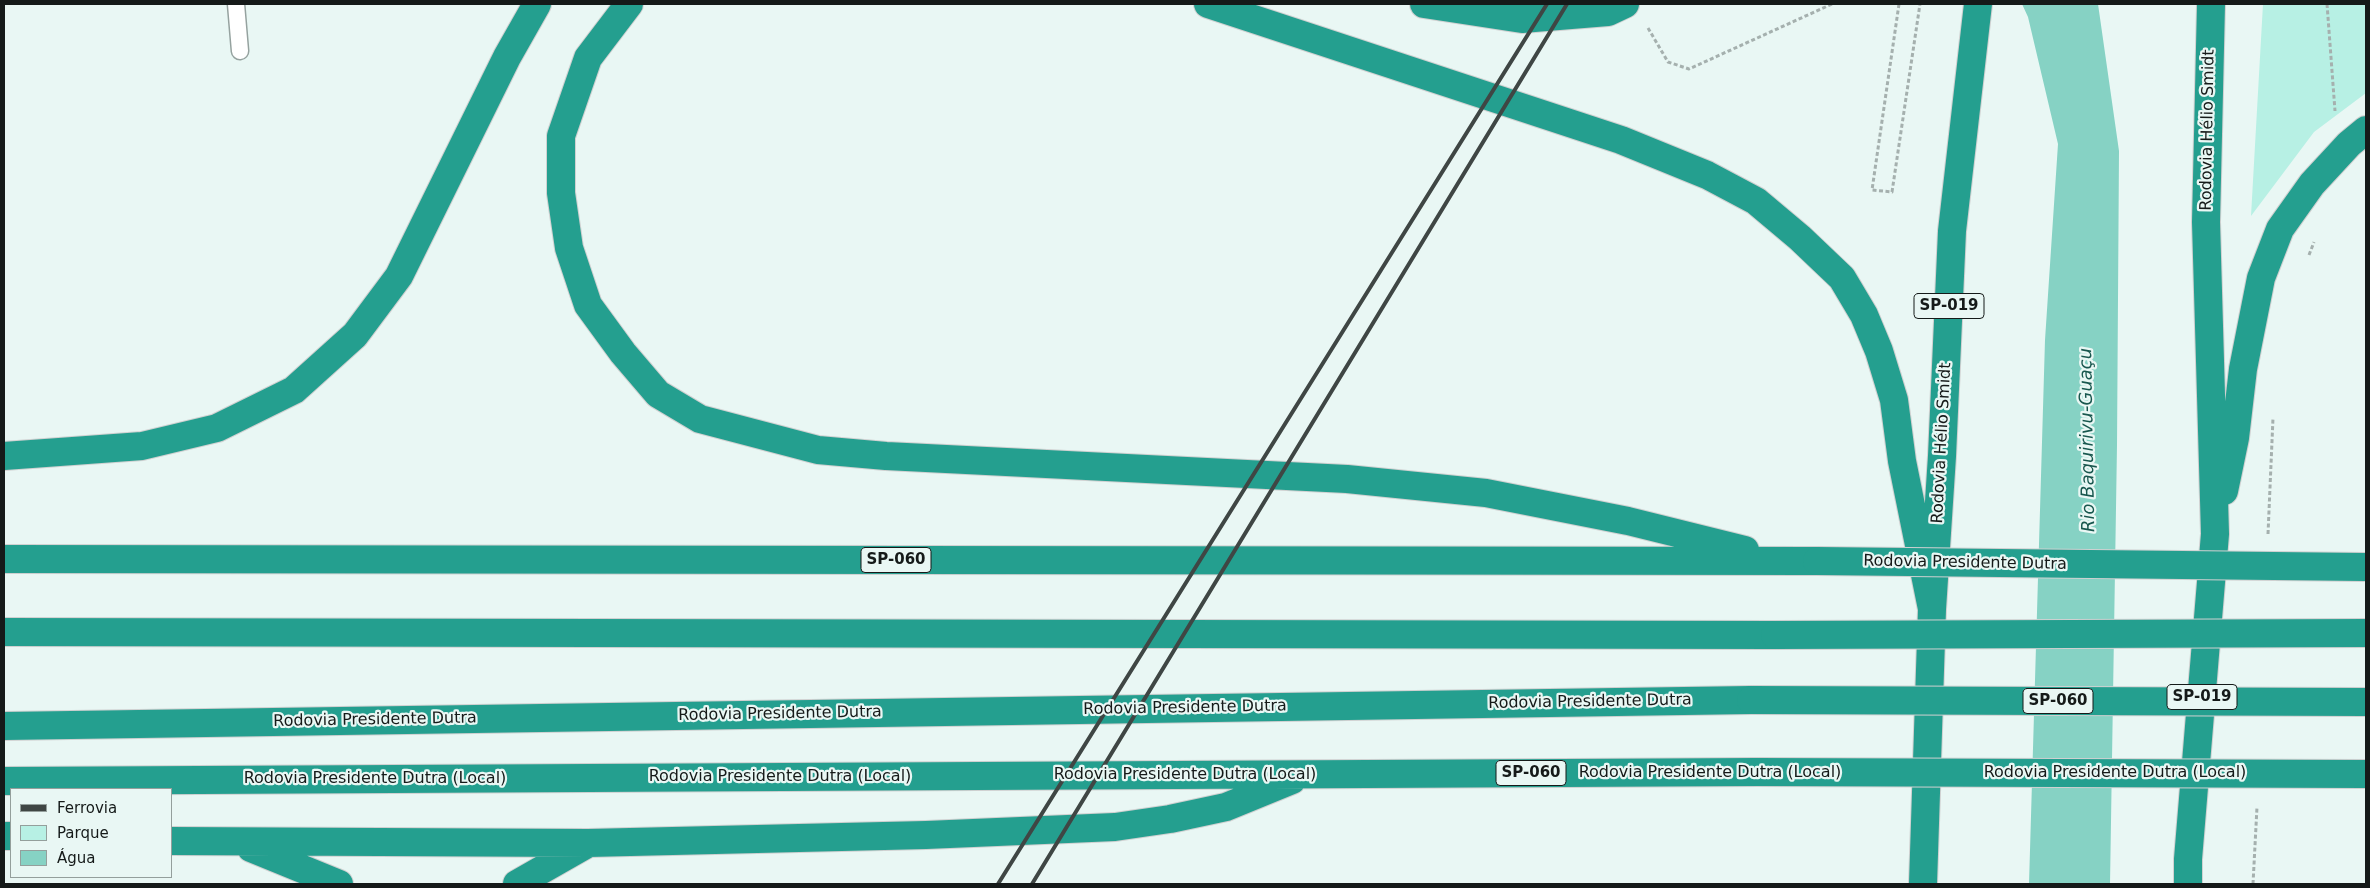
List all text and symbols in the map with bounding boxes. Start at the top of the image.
street label: Rodovia Hélio Smidt [2197,49,2219,211]
road number: SP-019 [1914,294,1984,318]
water label: Rio Baquirivu-Guaçu [2076,348,2100,532]
street label: Rodovia Hélio Smidt [1928,362,1956,524]
road number: SP-060 [861,548,931,572]
street label: Rodovia Presidente Dutra [1863,552,2067,574]
road number: SP-019 [2167,684,2237,710]
road number: SP-060 [2023,688,2093,714]
street label: Rodovia Presidente Dutra [1488,691,1692,713]
street label: Rodovia Presidente Dutra [1083,697,1287,719]
street label: Rodovia Presidente Dutra [678,703,882,725]
street label: Rodovia Presidente Dutra [273,709,477,731]
road number: SP-060 [1496,760,1566,786]
street label: Rodovia Presidente Dutra (Local) [1579,763,1841,783]
street label: Rodovia Presidente Dutra (Local) [1984,763,2246,783]
street label: Rodovia Presidente Dutra (Local) [1054,765,1316,785]
street label: Rodovia Presidente Dutra (Local) [649,767,911,787]
street label: Rodovia Presidente Dutra (Local) [244,769,506,789]
legend [10,788,172,878]
text: Ferrovia [57,799,117,817]
text: Parque [57,824,109,842]
text: Água [57,849,95,867]

